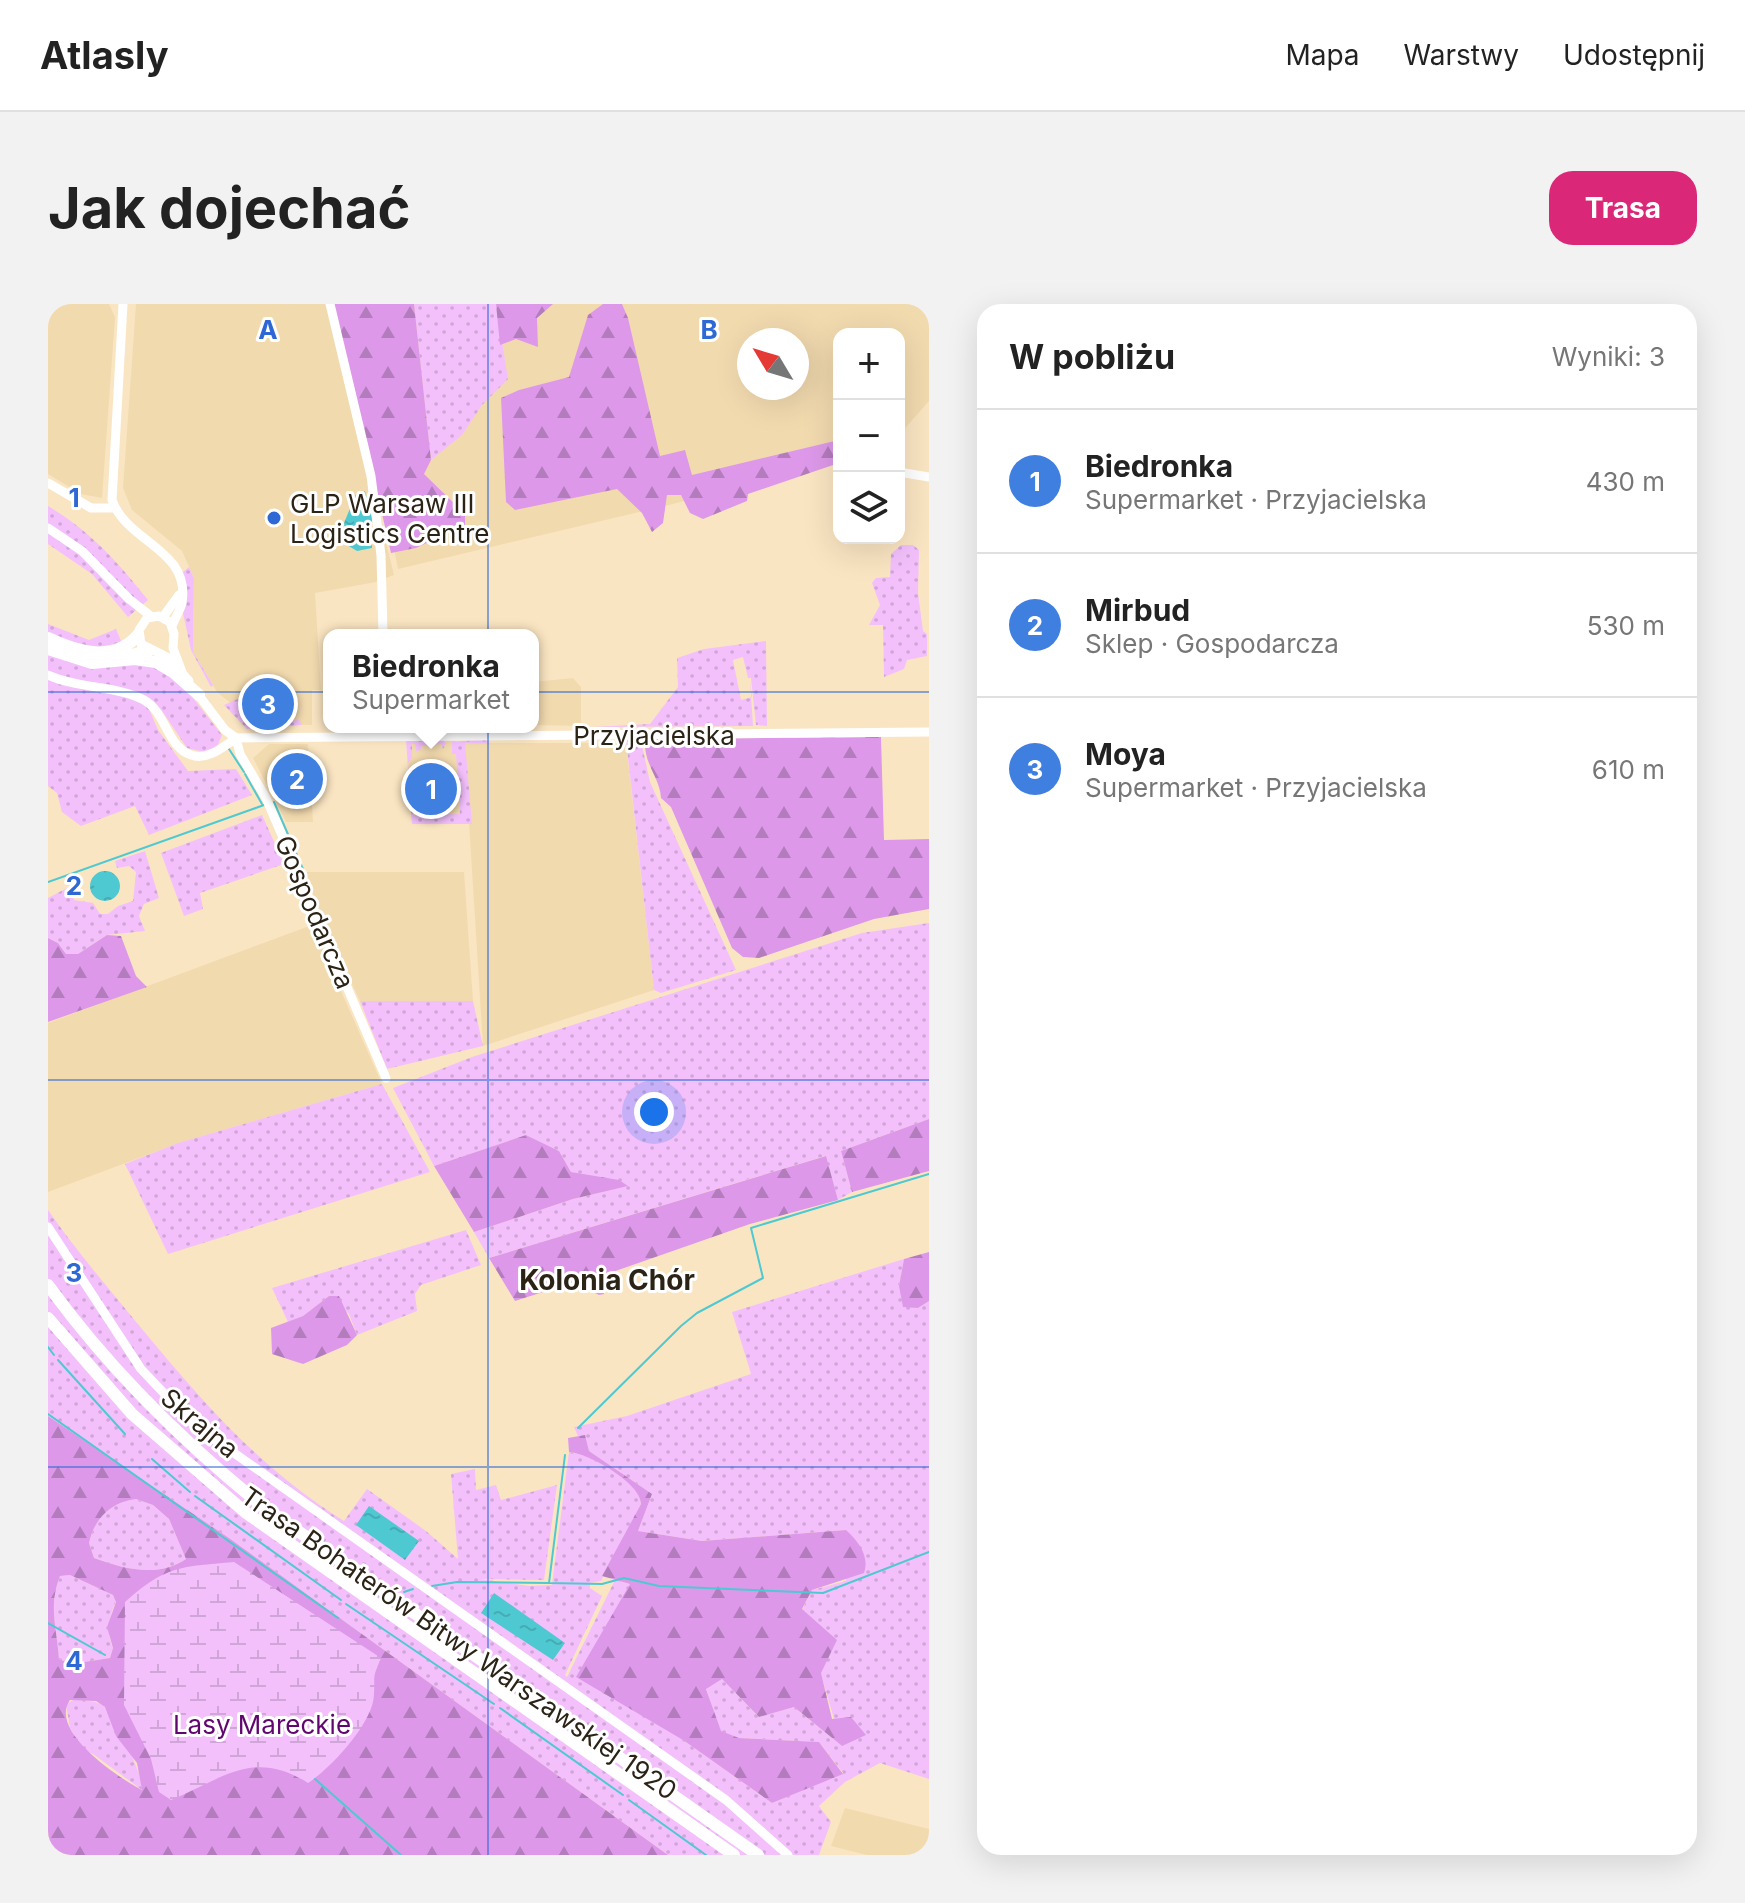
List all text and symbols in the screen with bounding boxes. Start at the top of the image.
text: Atlasly [40,32,169,78]
text: Mapa [1285,38,1360,72]
text: Warstwy [1404,38,1519,72]
text: Udostępnij [1563,38,1705,72]
button: Trasa [1549,171,1697,245]
text: Jak dojechać [48,174,410,242]
text: A [258,314,278,345]
text: B [700,314,718,345]
north arrow [737,328,809,400]
map controls [833,328,905,544]
button: + [833,328,905,400]
text: W pobliżu [1009,336,1175,377]
text: Wyniki: 3 [1552,341,1665,372]
button: − [833,400,905,472]
text: Biedronka [1085,448,1233,484]
text: 1 [1029,466,1041,497]
text: 430 m [1586,466,1665,497]
button: layers [833,472,905,544]
text: 1 [68,482,80,513]
text: Supermarket · Przyjacielska [1085,484,1427,515]
place label: GLP Warsaw III Logistics Centre [290,488,489,549]
marker: GLP Warsaw III Logistics Centre [265,509,283,527]
text: Mirbud [1085,592,1190,628]
text: 2 [1027,610,1043,641]
text: 530 m [1587,610,1665,641]
text: Sklep · Gospodarcza [1085,628,1339,659]
popup [323,629,539,733]
text: Biedronka [352,648,500,684]
pin: 3 [242,674,294,734]
text: Supermarket [352,684,510,715]
street label: Przyjacielska [573,720,735,751]
text: Moya [1085,736,1166,772]
pin: 2 [271,749,323,809]
text: 3 [1027,754,1043,785]
text: 610 m [1592,754,1665,785]
pin: 1 [405,759,457,819]
text: Supermarket · Przyjacielska [1085,772,1427,803]
street label: Gospodarcza [269,831,361,993]
text: 2 [66,870,82,901]
your location [634,1092,674,1132]
text: 3 [66,1257,82,1288]
district label: Kolonia Chór [519,1263,695,1297]
street label: Skrajna [155,1382,245,1464]
street label: Trasa Bohaterów Bitwy Warszawskiej 1920 [235,1480,683,1806]
text: 4 [65,1645,83,1676]
park label: Lasy Mareckie [173,1709,351,1740]

